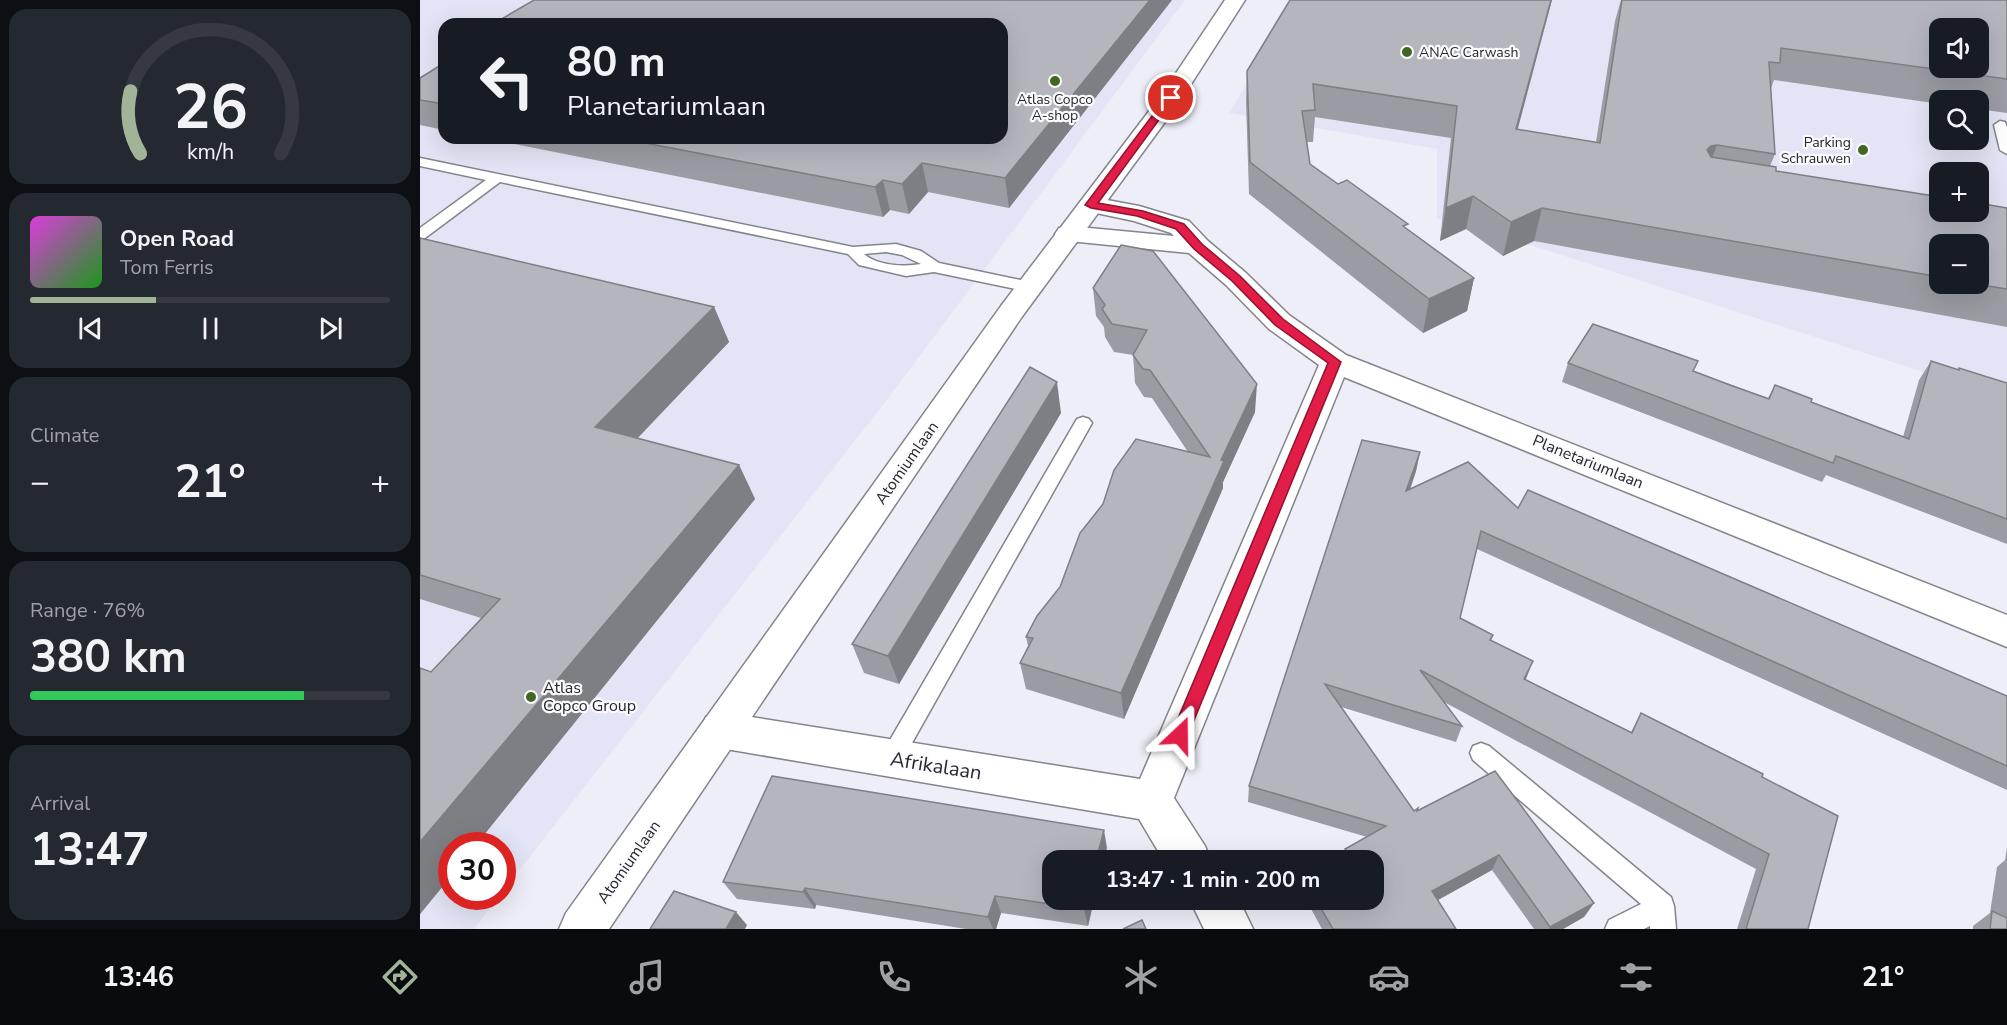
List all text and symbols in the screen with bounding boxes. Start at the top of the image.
map controls [1929,18,1989,294]
button: sound [1929,18,1989,78]
text: 80 m [567,34,666,91]
icon: left [468,42,546,120]
place label: ANAC Carwash [1419,43,1518,62]
marker: ANAC Carwash [1400,45,1414,59]
text: 26 [173,65,247,150]
pin [1145,72,1196,123]
marker: Atlas Copco A-shop [1048,74,1062,88]
icon: arrive [1154,81,1187,114]
text: Planetariumlaan [567,88,766,125]
place label: Atlas Copco A-shop [1017,90,1093,125]
button: search [1929,90,1989,150]
place label: Parking Schrauwen [1781,133,1851,168]
text: km/h [186,137,234,167]
marker: Parking Schrauwen [1856,143,1870,157]
button: + [1929,162,1989,222]
text: Open Road [120,224,234,254]
button: − [1929,234,1989,294]
text: Tom Ferris [120,254,214,281]
icon: previous [74,312,107,345]
icon: pause [194,312,227,345]
icon: next [314,312,347,345]
street label: Atomiumlaan [870,417,944,509]
text: Climate [30,422,99,449]
street label: Planetariumlaan [1529,430,1647,494]
text: 21° [174,452,246,513]
text: − [30,460,50,505]
text: + [370,460,390,505]
text: Range · 76% [30,597,145,624]
text: 380 km [30,627,187,688]
place label: Atlas Copco Group [543,677,636,717]
marker: Atlas Copco Group [524,690,538,704]
position arrow [1148,703,1212,767]
street label: Afrikalaan [889,745,983,787]
text: Arrival [30,790,90,817]
street label: Atomiumlaan [592,816,666,908]
text: 13:47 [30,820,149,881]
speed limit sign: 30 [438,832,516,910]
text: 13:47 · 1 min · 200 m [1106,865,1320,895]
icon: directions [379,956,421,998]
icon: music [626,956,668,998]
icon: phone [873,956,915,998]
icon: climate [1120,956,1162,998]
icon: car [1368,956,1410,998]
icon: filters [1615,956,1657,998]
text: 13:46 [103,959,174,996]
text: 21° [1862,959,1904,996]

